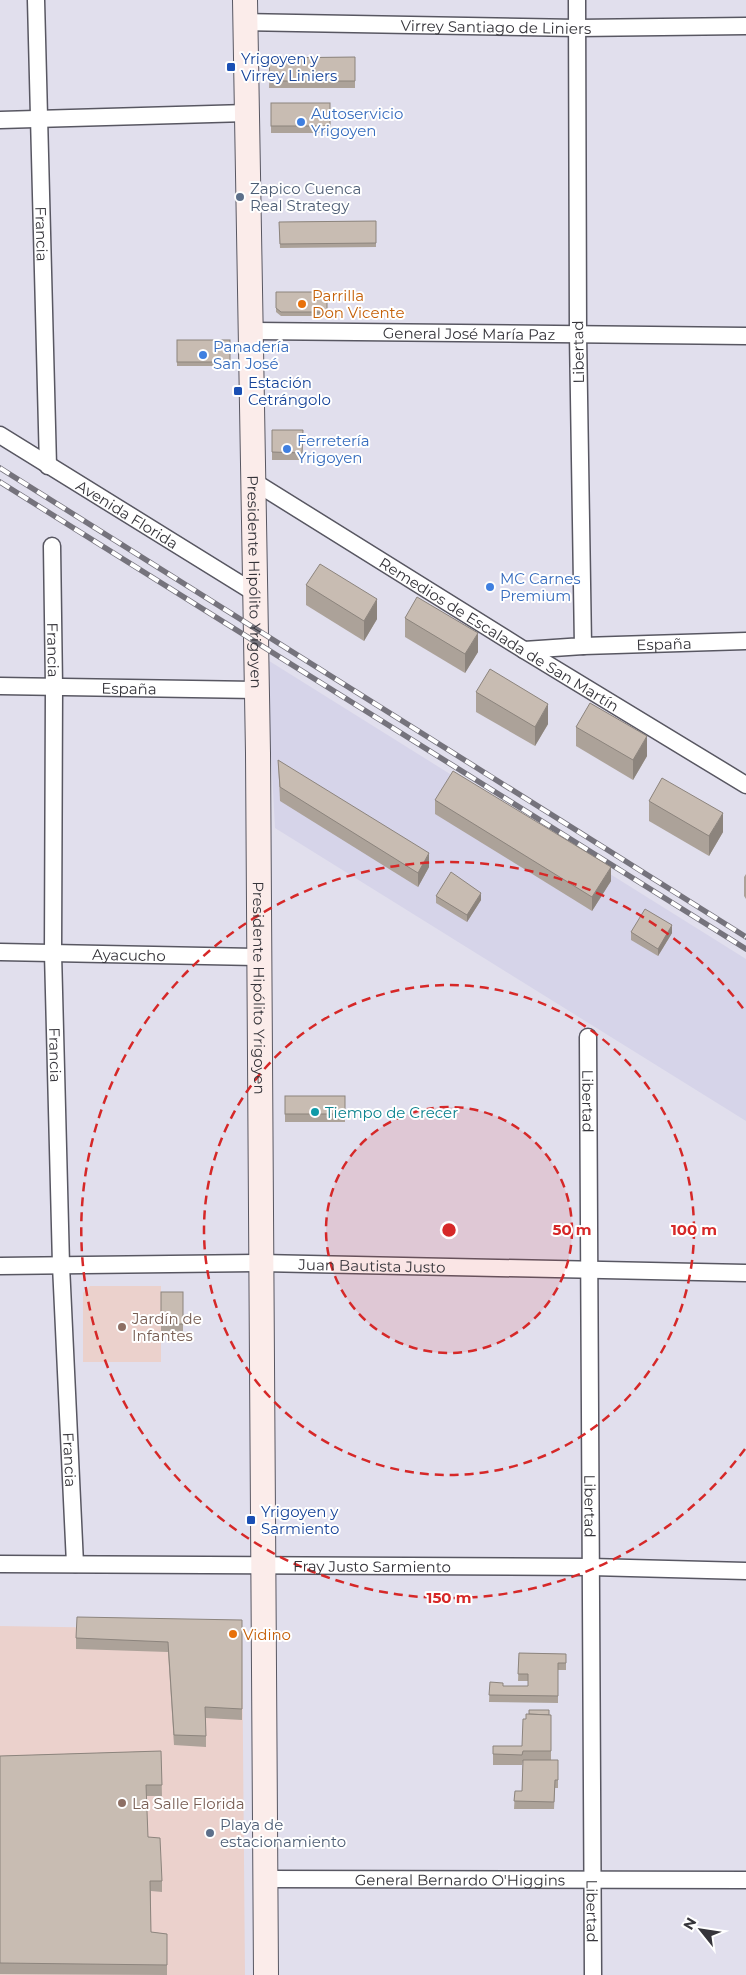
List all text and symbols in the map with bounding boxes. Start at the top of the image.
street label: Virrey Santiago de Liniers [401,15,591,38]
place label: Yrigoyen y Virrey Liniers [241,49,337,85]
marker: Yrigoyen y Virrey Liniers [225,61,237,73]
place label: Autoservicio Yrigoyen [311,104,403,140]
marker: Autoservicio Yrigoyen [295,116,307,128]
place label: Zapico Cuenca Real Strategy [250,179,361,215]
marker: Zapico Cuenca Real Strategy [234,191,246,203]
street label: Francia [32,206,52,262]
place label: Parrilla Don Vicente [312,286,405,322]
marker: Parrilla Don Vicente [296,298,308,310]
street label: Libertad [568,320,588,384]
street label: General José María Paz [383,323,556,344]
place label: Panadería San José [213,337,289,373]
marker: Panadería San José [197,349,209,361]
place label: Estación Cetrángolo [248,373,331,409]
marker: Estación Cetrángolo [232,385,244,397]
place label: Ferretería Yrigoyen [297,431,370,467]
marker: Ferretería Yrigoyen [281,443,293,455]
street label: Avenida Florida [73,475,182,553]
street label: Presidente Hipólito Yrigoyen [244,475,266,689]
street label: Remedios de Escalada de San Martín [376,553,623,715]
place label: MC Carnes Premium [500,569,581,605]
marker: MC Carnes Premium [484,581,496,593]
street label: Francia [44,622,63,678]
street label: España [636,633,692,654]
street label: España [101,678,157,698]
street label: Presidente Hipólito Yrigoyen [249,881,270,1095]
street label: Ayacucho [92,944,166,965]
street label: Francia [45,1027,66,1083]
street label: Libertad [579,1069,598,1133]
place label: Tiempo de Crecer [325,1103,458,1122]
marker: Tiempo de Crecer [309,1106,321,1118]
text: 50 m [552,1220,592,1239]
text: 100 m [671,1220,717,1239]
centre of rings [440,1221,458,1239]
street label: Juan Bautista Justo [297,1254,446,1276]
place label: Jardín de Infantes [131,1309,202,1345]
marker: Jardín de Infantes [116,1321,128,1333]
street label: Francia [59,1432,81,1488]
street label: Libertad [581,1474,600,1538]
place label: Yrigoyen y Sarmiento [261,1502,339,1538]
marker: Yrigoyen y Sarmiento [245,1514,257,1526]
street label: Fray Justo Sarmiento [293,1556,451,1576]
text: 150 m [427,1588,471,1607]
place label: Vidino [243,1625,291,1644]
marker: Vidino [227,1628,239,1640]
place label: La Salle Florida [132,1794,245,1813]
marker: La Salle Florida [116,1797,128,1809]
place label: Playa de estacionamiento [220,1815,346,1851]
marker: Playa de estacionamiento [204,1827,216,1839]
street label: General Bernardo O'Higgins [355,1870,565,1889]
street label: Libertad [583,1879,602,1943]
north arrow [676,1905,726,1955]
text: N [679,1914,700,1933]

